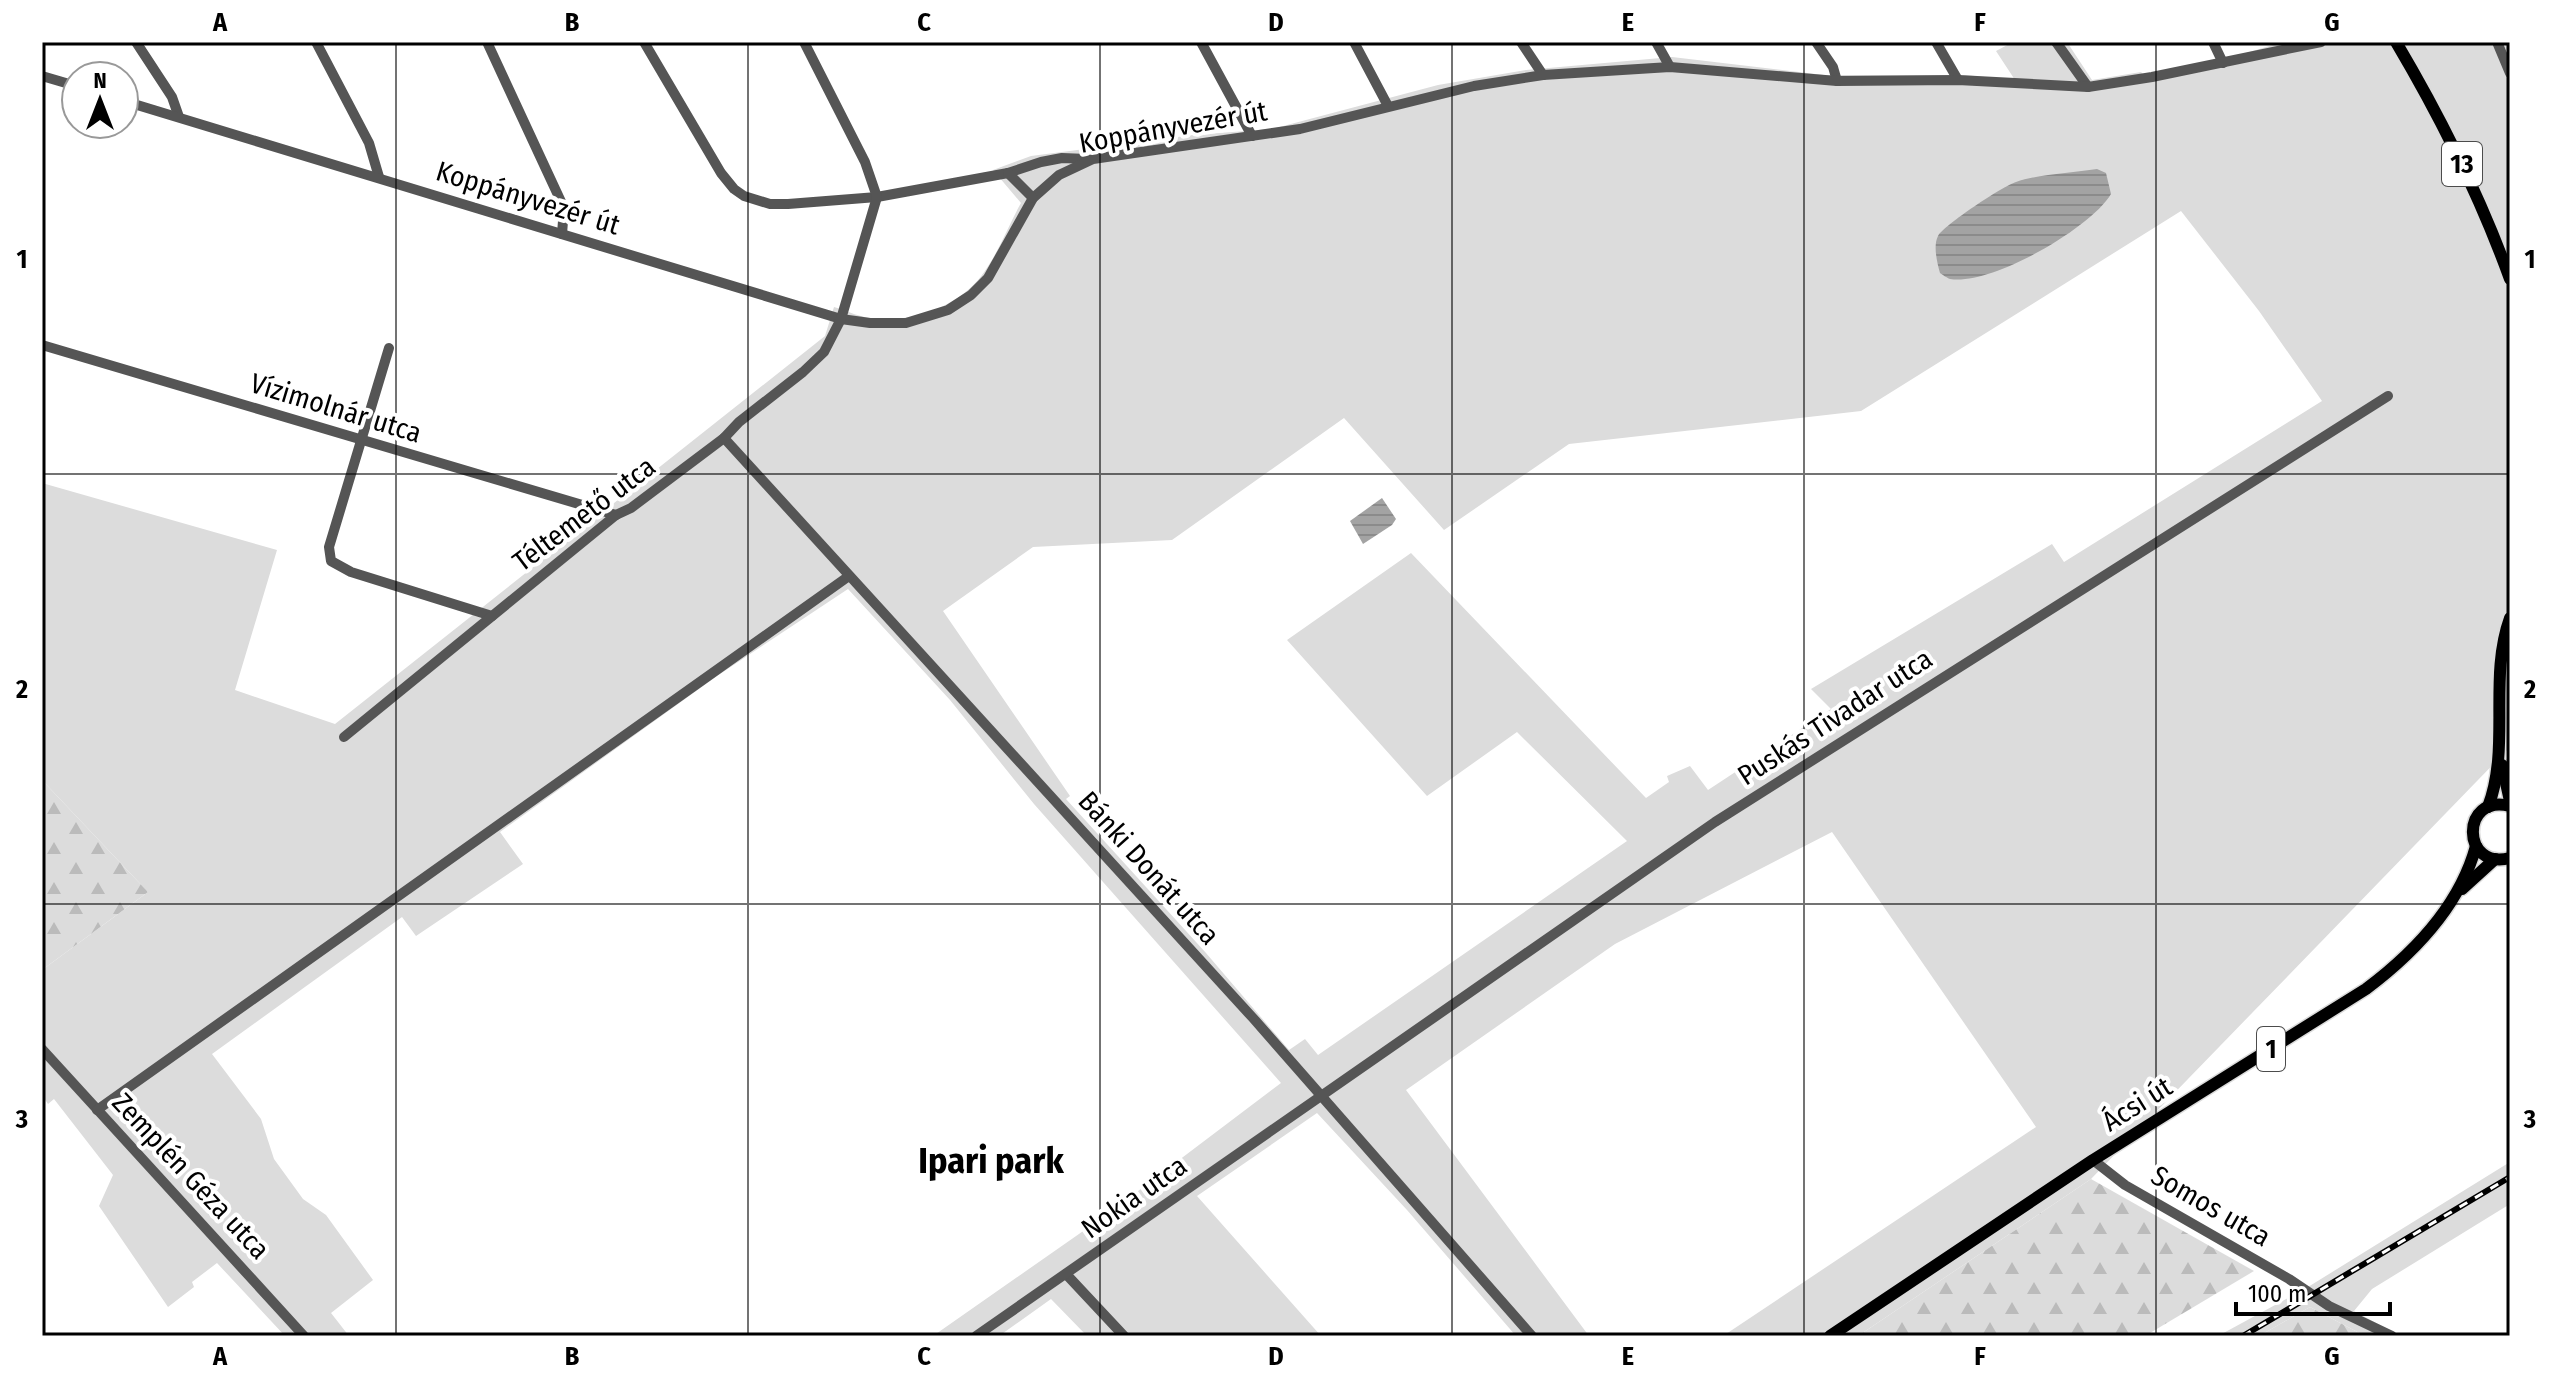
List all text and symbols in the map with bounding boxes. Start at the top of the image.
text: A [212,7,228,38]
text: B [565,7,580,38]
text: C [917,7,931,38]
text: D [1268,7,1284,38]
text: E [1622,7,1634,38]
text: F [1974,7,1986,38]
text: G [2324,7,2340,38]
north arrow [60,60,140,140]
text: N [93,67,107,94]
street label: Koppányvezér út [1076,94,1270,160]
road number: 13 [2442,142,2482,186]
street label: Koppányvezér út [432,154,625,242]
text: 1 [17,244,28,275]
text: 1 [2525,244,2536,275]
street label: Vízimolnár utca [247,366,425,450]
street label: Téltemető utca [506,450,662,578]
street label: Puskás Tivadar utca [1732,642,1938,792]
text: 2 [15,674,28,705]
text: 2 [2523,674,2536,705]
street label: Bánki Donát utca [1072,785,1226,951]
road number: 1 [2257,1027,2285,1071]
street label: Ácsi út [2096,1069,2179,1138]
street label: Zemplén Géza utca [106,1086,276,1266]
text: 3 [15,1104,28,1135]
text: 3 [2523,1104,2536,1135]
district label: Ipari park [918,1139,1064,1183]
street label: Nokia utca [1075,1149,1193,1245]
street label: Somos utca [2145,1159,2277,1253]
scale bar [2236,1266,2390,1316]
text: 100 m [2248,1280,2306,1308]
text: A [212,1341,228,1372]
text: B [565,1341,580,1372]
text: C [917,1341,931,1372]
text: D [1268,1341,1284,1372]
text: E [1622,1341,1634,1372]
text: F [1974,1341,1986,1372]
text: G [2324,1341,2340,1372]

